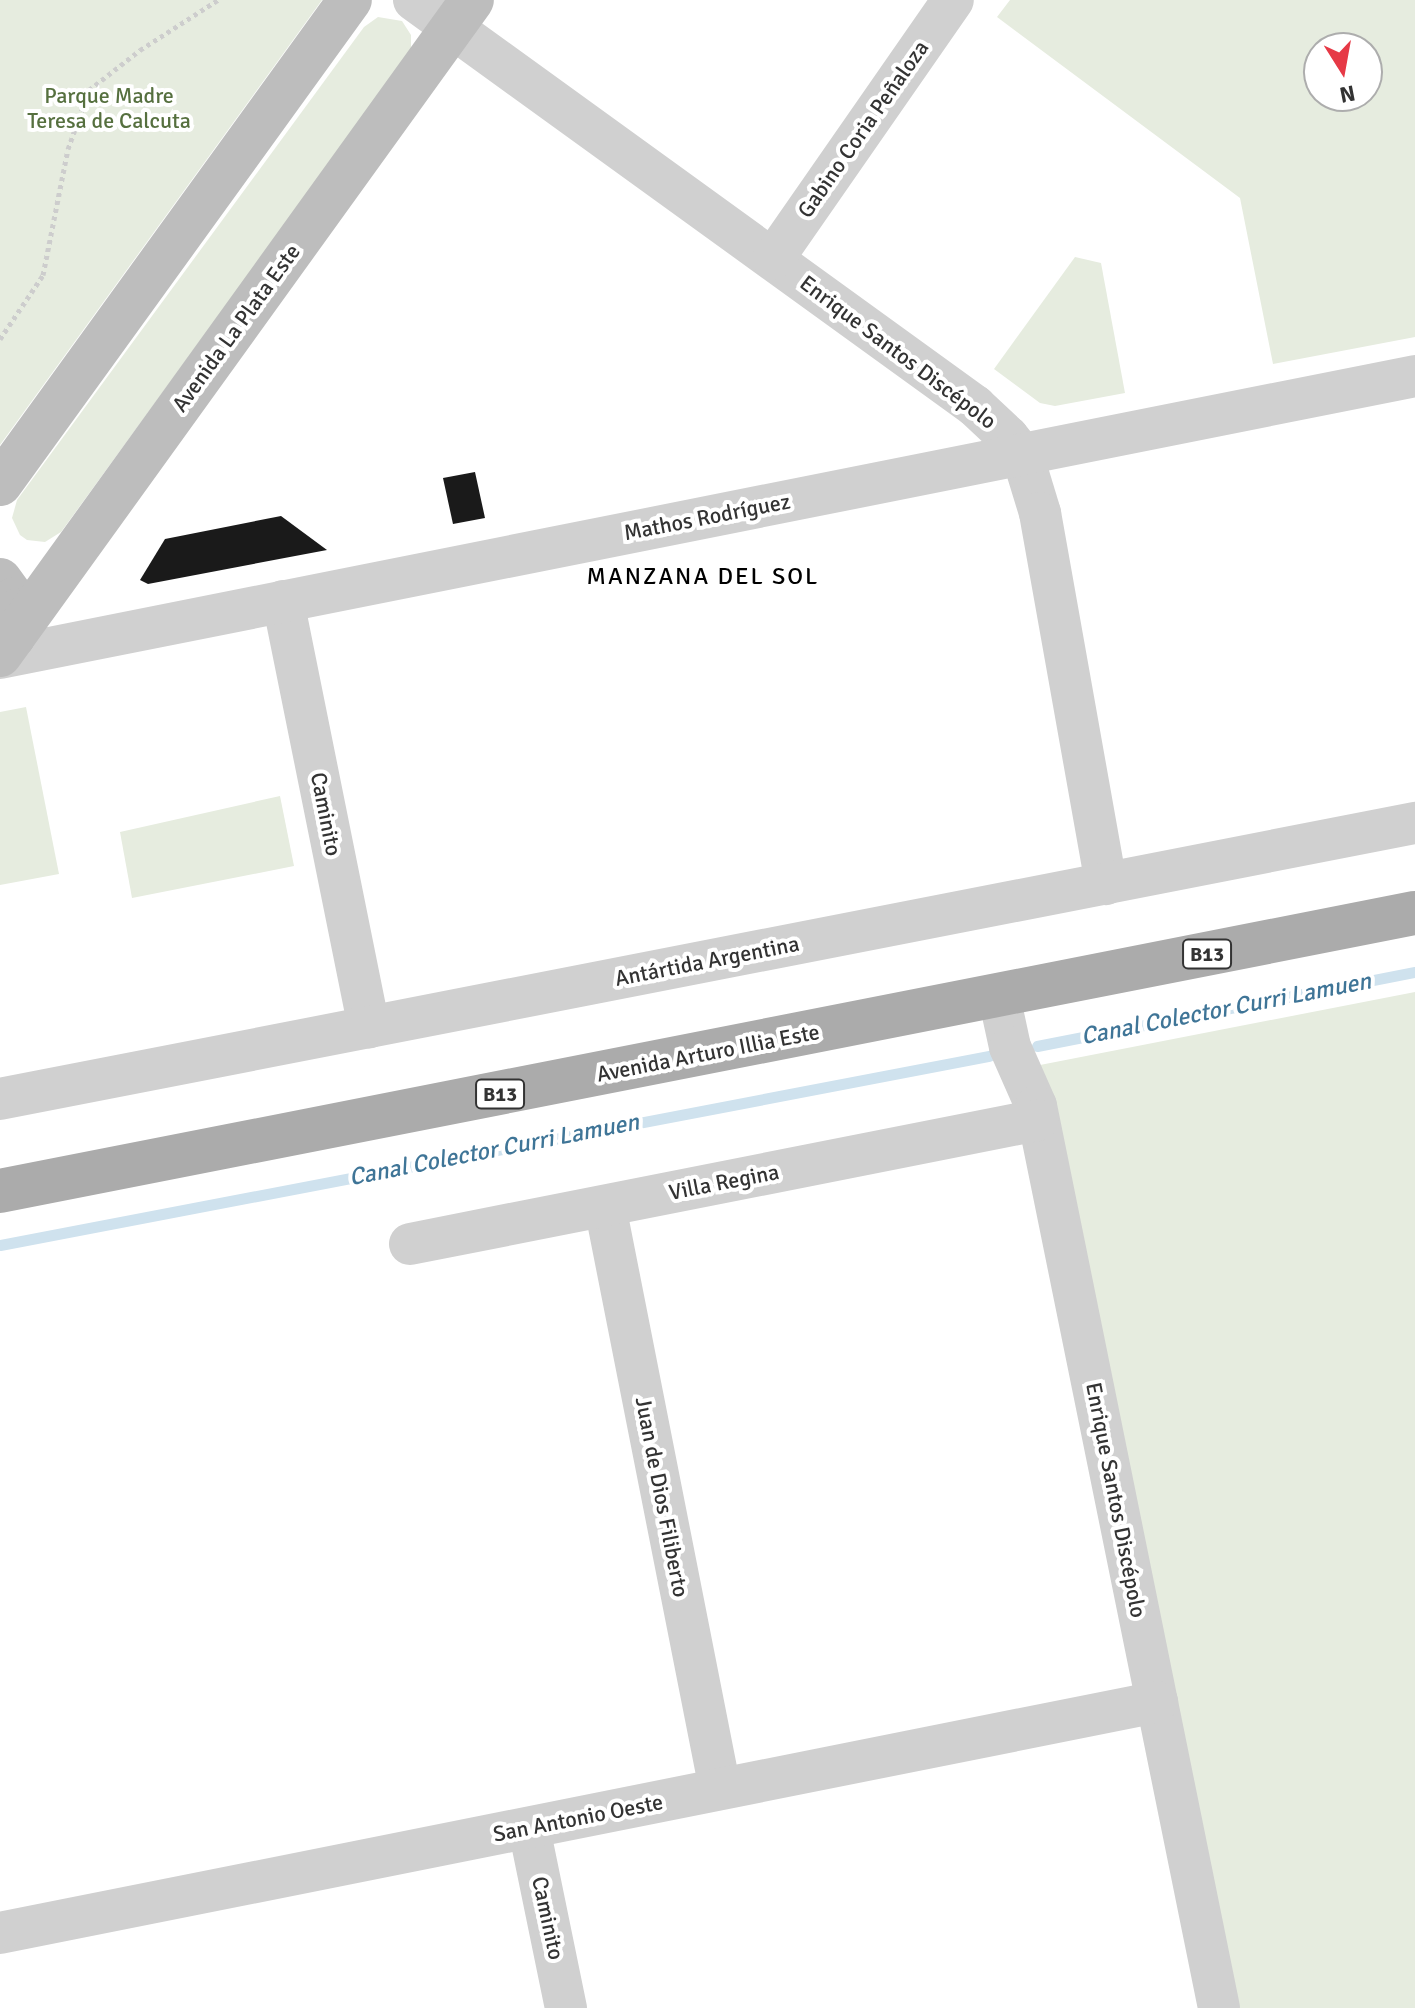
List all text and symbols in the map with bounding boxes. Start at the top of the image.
north arrow [1303,32,1383,112]
street label: Gabino Coria Peñaloza [792,35,934,223]
text: N [1337,79,1357,109]
park label: Parque Madre Teresa de Calcuta [27,82,191,134]
street label: Avenida La Plata Este [166,239,306,417]
street label: Enrique Santos Discépolo [795,270,1001,434]
street label: Mathos Rodríguez [621,488,793,546]
district label: MANZANA DEL SOL [587,563,819,591]
street label: Caminito [305,770,347,858]
street label: Antártida Argentina [613,930,801,992]
road number: B13 [1181,938,1233,970]
water label: Canal Colector Curri Lamuen [1079,967,1373,1051]
street label: Avenida Arturo Illia Este [594,1018,822,1088]
road number: B13 [474,1078,526,1110]
water label: Canal Colector Curri Lamuen [347,1108,641,1192]
street label: Villa Regina [667,1158,781,1206]
street label: Enrique Santos Discépolo [1080,1380,1152,1620]
street label: Juan de Dios Filiberto [630,1395,694,1599]
street label: San Antonio Oeste [491,1789,665,1847]
street label: Caminito [526,1874,570,1962]

